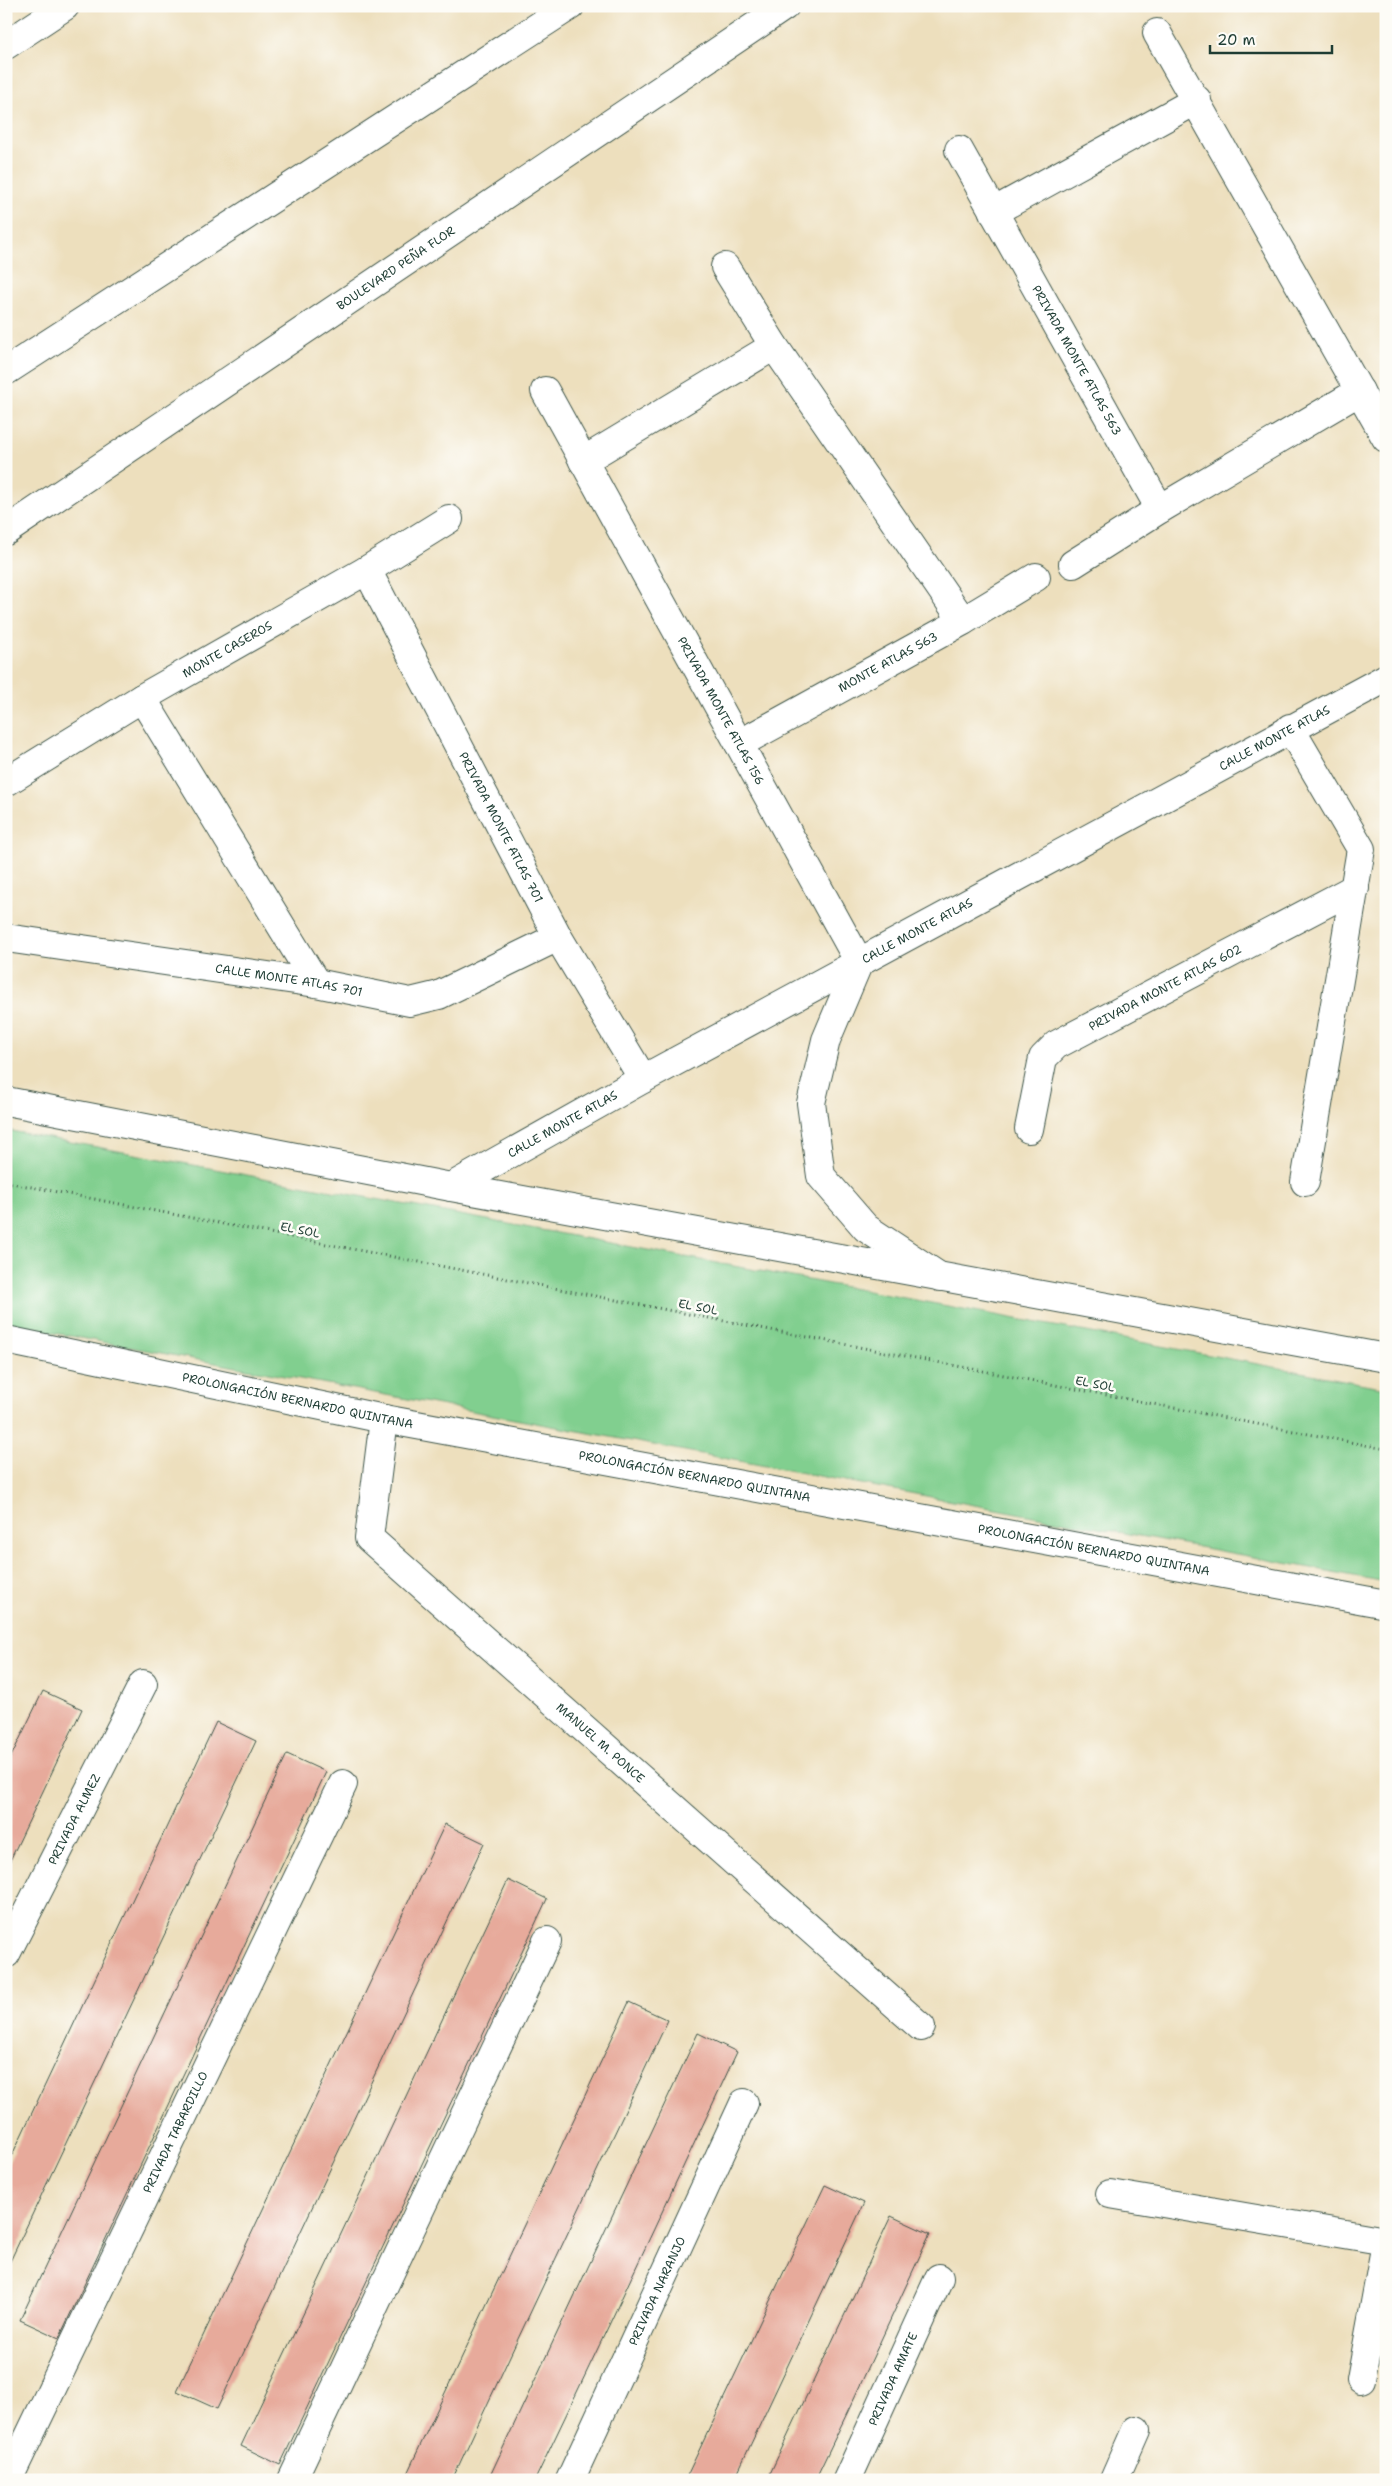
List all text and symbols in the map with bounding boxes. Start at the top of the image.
scale bar [1210,22,1332,54]
text: 20 m [1217,30,1256,50]
street label: BOULEVARD PEÑA FLOR [333,223,458,314]
street label: PRIVADA MONTE ATLAS 563 [1028,282,1125,438]
street label: MONTE CASEROS [180,617,275,681]
street label: MONTE ATLAS 563 [835,628,941,696]
street label: PRIVADA MONTE ATLAS 156 [674,634,768,788]
street label: CALLE MONTE ATLAS [1216,702,1333,775]
street label: PRIVADA MONTE ATLAS 701 [455,749,547,905]
street label: CALLE MONTE ATLAS [859,894,976,967]
street label: PRIVADA MONTE ATLAS 602 [1086,941,1244,1034]
street label: CALLE MONTE ATLAS 701 [214,960,364,1000]
street label: CALLE MONTE ATLAS [505,1087,621,1162]
street label: EL SOL [279,1218,321,1242]
street label: EL SOL [677,1295,719,1319]
street label: PROLONGACIÓN BERNARDO QUINTANA [181,1369,415,1432]
street label: EL SOL [1074,1372,1116,1396]
street label: PROLONGACIÓN BERNARDO QUINTANA [577,1447,812,1506]
street label: PROLONGACIÓN BERNARDO QUINTANA [977,1521,1211,1579]
street label: MANUEL M. PONCE [553,1699,648,1786]
street label: PRIVADA ALMEZ [45,1771,104,1867]
street label: PRIVADA TABARDILLO [139,2069,212,2196]
street label: PRIVADA NARANJO [625,2234,689,2348]
street label: PRIVADA AMATE [865,2330,921,2428]

